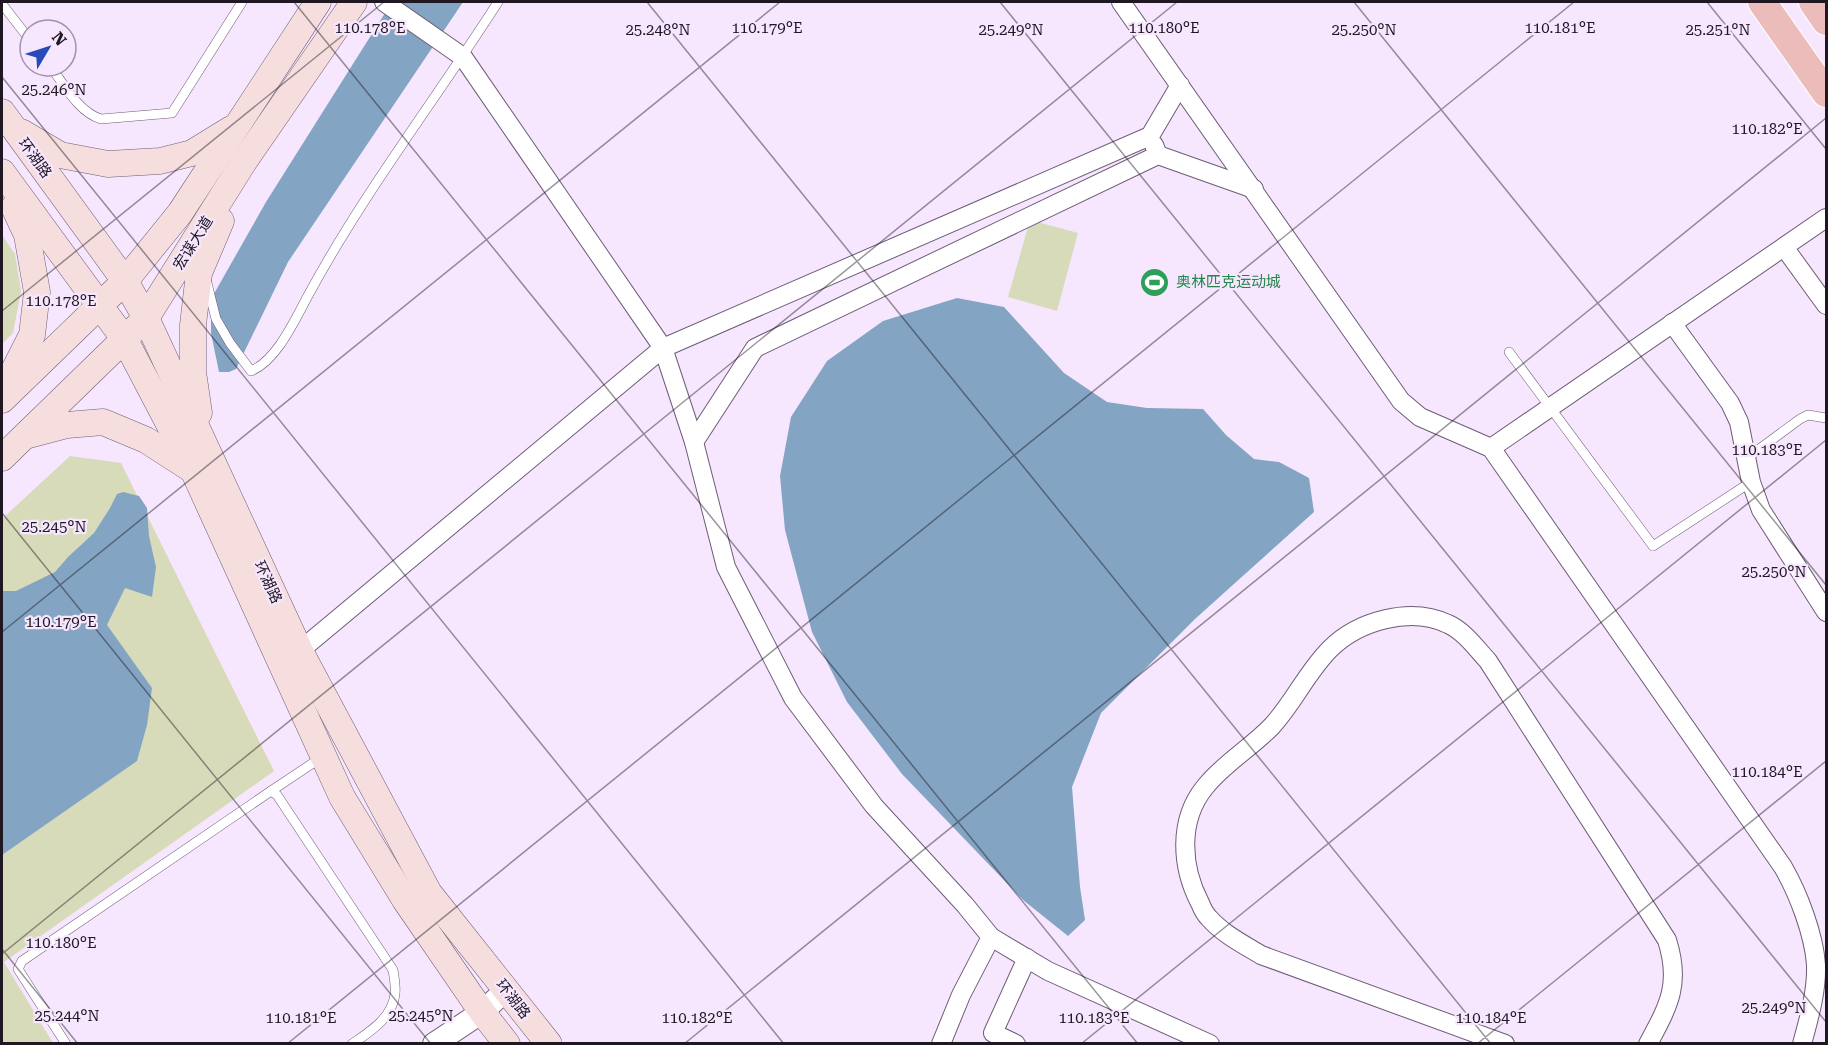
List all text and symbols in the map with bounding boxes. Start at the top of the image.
north arrow [18,18,78,78]
text: 110.178°E [334,19,406,37]
text: 110.179°E [731,19,803,37]
text: 110.180°E [1128,19,1200,37]
text: 110.181°E [1524,19,1596,37]
text: 25.248°N [625,21,691,39]
text: 25.249°N [978,21,1044,39]
text: 25.250°N [1331,21,1397,39]
text: 25.251°N [1685,21,1751,39]
text: N [48,28,71,50]
text: 25.246°N [21,81,87,99]
text: 110.182°E [1731,120,1803,138]
street label: 环湖路 [14,135,56,181]
street label: 宏谋大道 [169,213,217,273]
sports icon: 奥林匹克运动城 [1139,266,1171,298]
place label: 奥林匹克运动城 [1176,273,1281,291]
text: 110.178°E [25,292,97,310]
text: 110.183°E [1731,441,1803,459]
text: 25.245°N [21,518,87,536]
street label: 环湖路 [250,558,286,606]
text: 25.250°N [1741,563,1807,581]
text: 110.179°E [25,613,97,631]
text: 110.184°E [1731,763,1803,781]
text: 110.180°E [25,934,97,952]
street label: 环湖路 [492,976,534,1022]
text: 25.249°N [1741,999,1807,1017]
text: 25.244°N [34,1007,100,1025]
text: 25.245°N [388,1007,454,1025]
text: 110.181°E [265,1009,337,1027]
text: 110.182°E [661,1009,733,1027]
text: 110.183°E [1058,1009,1130,1027]
text: 110.184°E [1455,1009,1527,1027]

